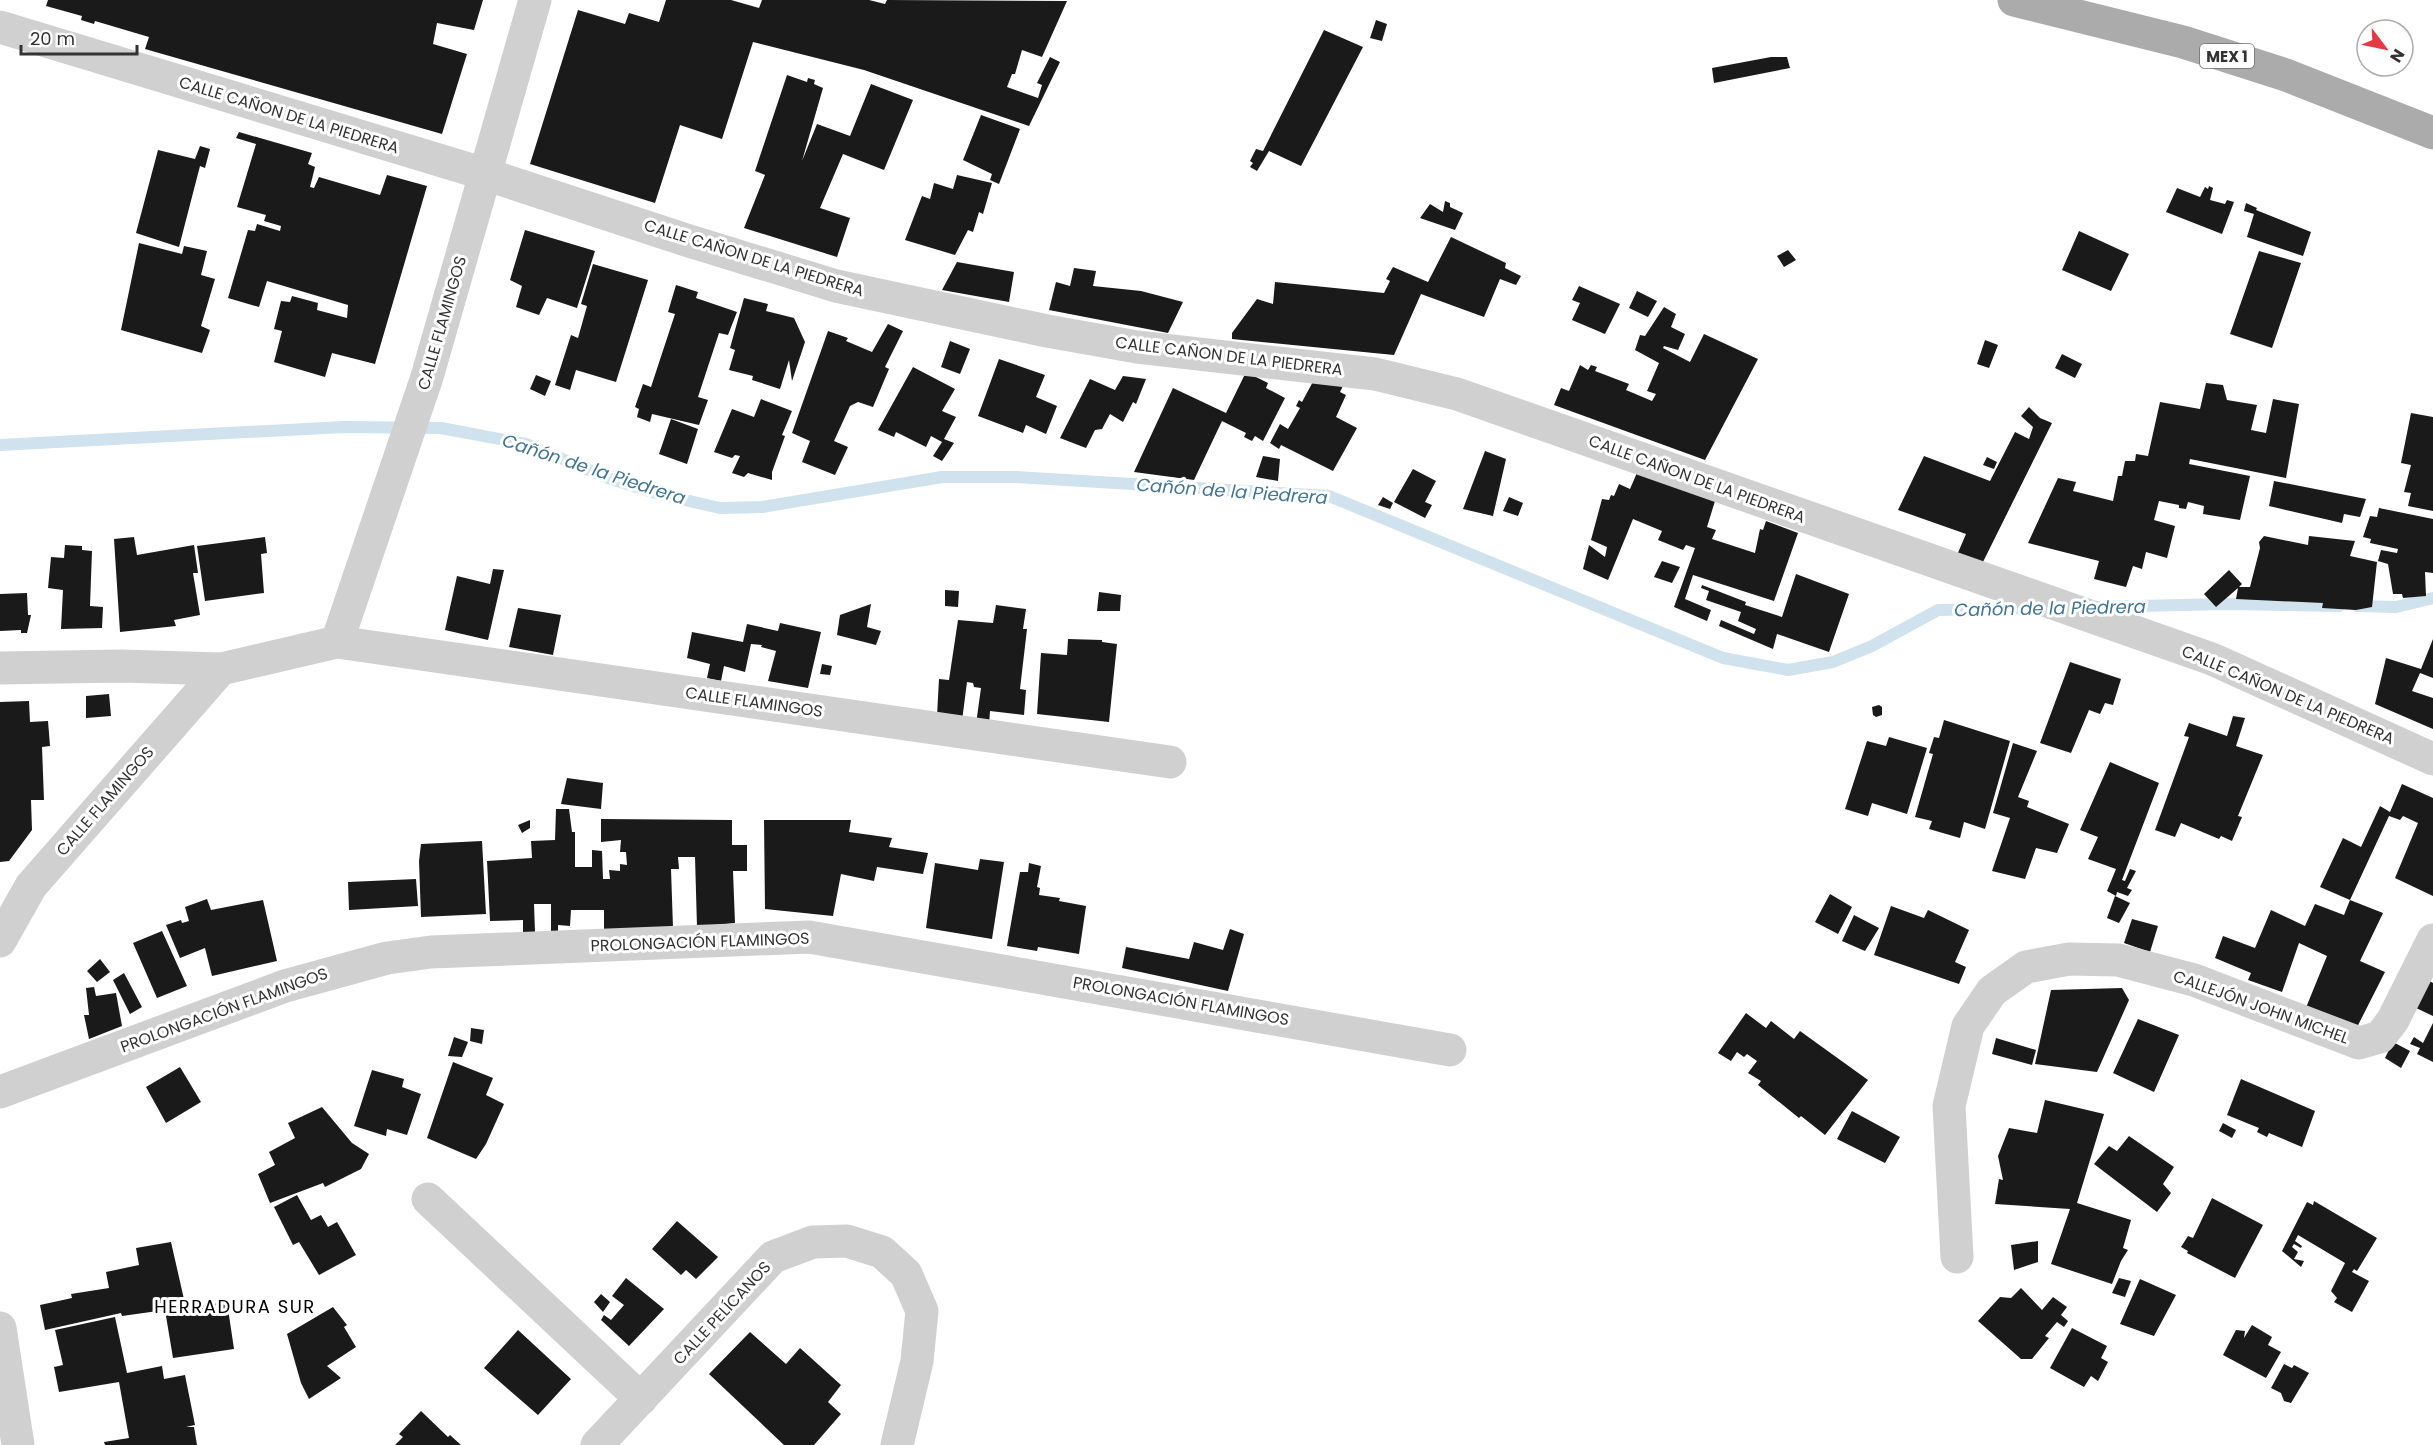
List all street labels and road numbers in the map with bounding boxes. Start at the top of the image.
road number: MEX 1 [2200,44,2254,68]
street label: CALLE CAÑON DE LA PIEDRERA [176,71,402,160]
street label: CALLE CAÑON DE LA PIEDRERA [641,214,867,303]
street label: CALLE FLAMINGOS [412,253,472,393]
street label: CALLE CAÑON DE LA PIEDRERA [1114,331,1344,381]
street label: CALLE CAÑON DE LA PIEDRERA [1586,429,1809,529]
street label: CALLE CAÑON DE LA PIEDRERA [2178,640,2398,750]
street label: CALLE FLAMINGOS [684,681,824,723]
street label: CALLE FLAMINGOS [51,741,159,861]
street label: PROLONGACIÓN FLAMINGOS [590,927,810,957]
street label: PROLONGACIÓN FLAMINGOS [117,962,331,1058]
street label: CALLEJÓN JOHN MICHEL [2170,964,2352,1050]
street label: PROLONGACIÓN FLAMINGOS [1071,971,1291,1031]
street label: CALLE PELÍCANOS [668,1256,776,1370]

